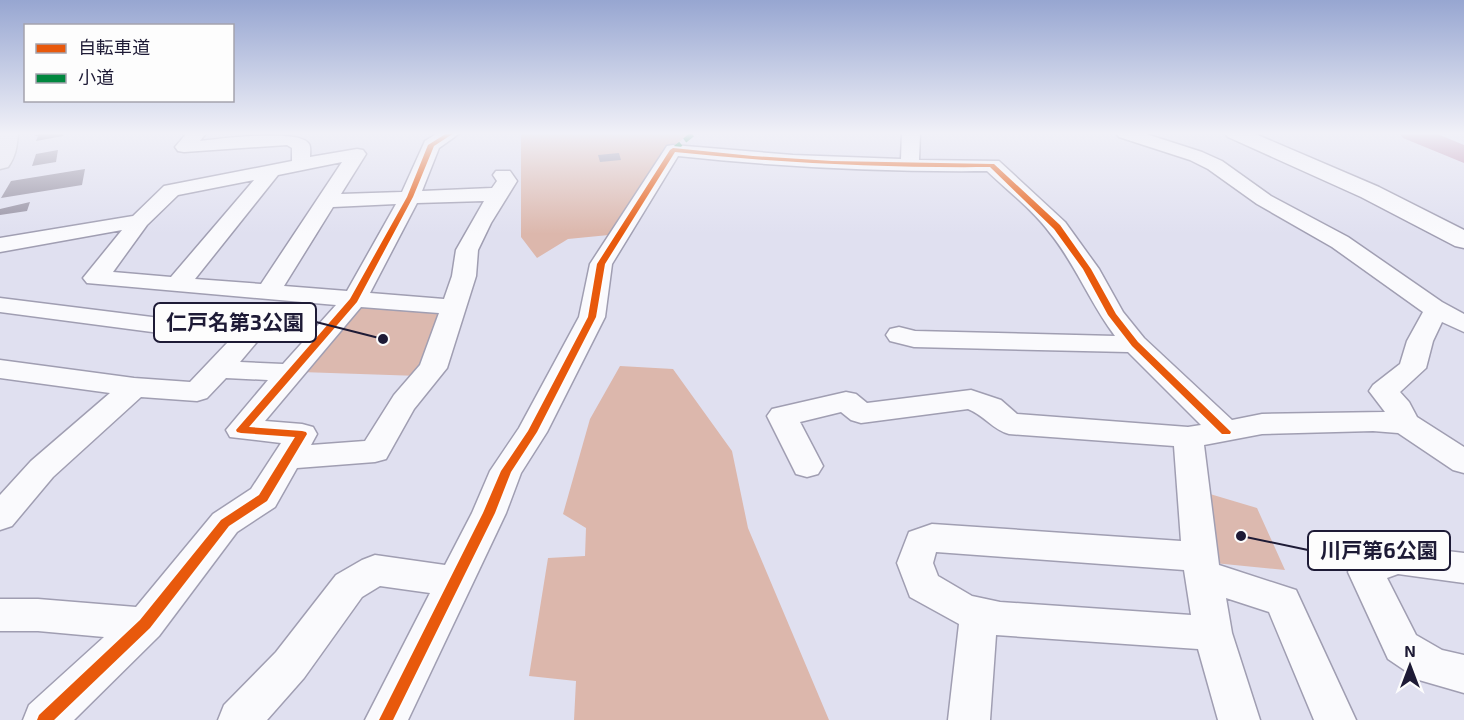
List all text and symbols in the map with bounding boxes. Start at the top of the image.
legend [24,24,234,102]
text: 自転車道 [78,36,150,58]
text: 小道 [78,66,114,88]
callout: 仁戸名第3公園 [154,303,316,342]
text: 仁戸名第3公園 [166,309,304,334]
callout: 川戸第6公園 [1308,531,1450,570]
text: 川戸第6公園 [1320,537,1438,562]
north arrow [1380,636,1440,696]
text: N [1404,641,1416,660]

